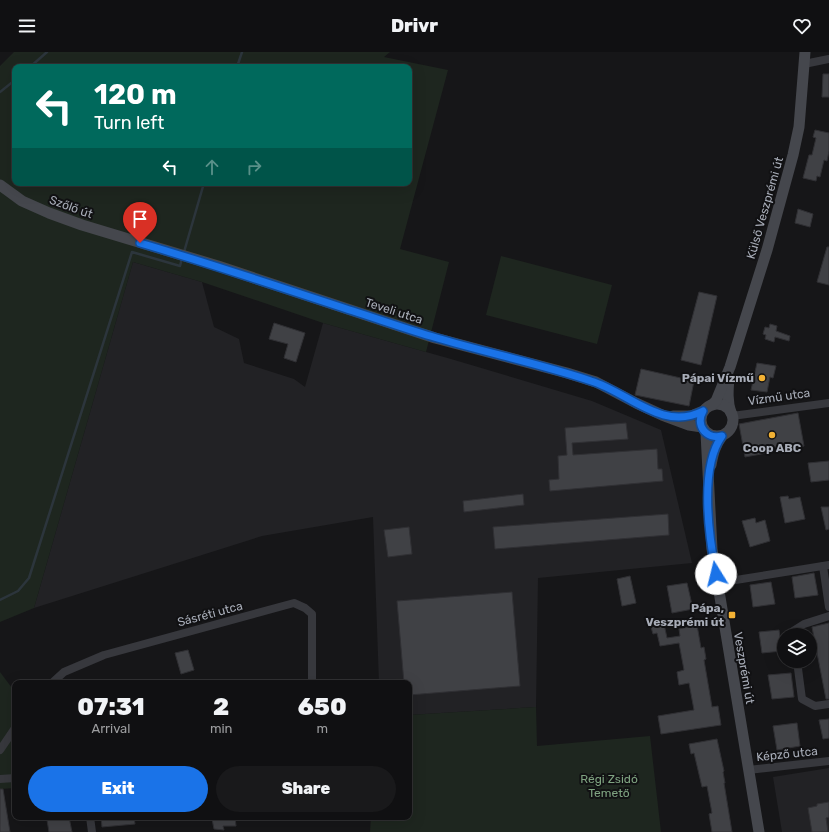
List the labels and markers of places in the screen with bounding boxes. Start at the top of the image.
pin [123,202,157,243]
place label: Pápai Vízmű [682,371,754,385]
marker: Pápai Vízmű [757,373,767,383]
marker: Coop ABC [767,430,777,440]
place label: Coop ABC [743,441,802,455]
place label: Pápa, Veszprémi út [646,601,724,629]
marker: Pápa, Veszprémi út [727,610,737,620]

